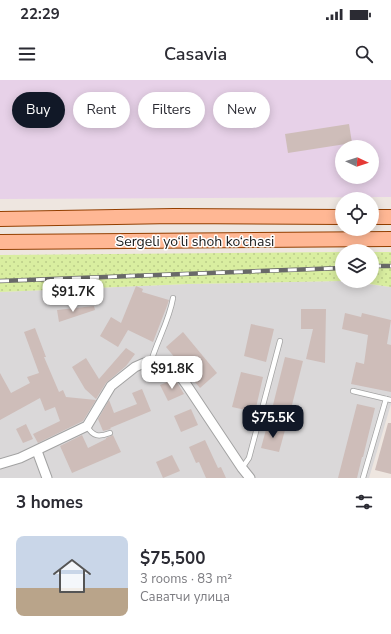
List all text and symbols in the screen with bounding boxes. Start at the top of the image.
text: 22:29 [20,4,60,24]
text: Casavia [164,42,227,66]
icon: menu [16,43,38,65]
icon: search [353,43,375,65]
chip: Buy [12,92,65,128]
chip: Rent [73,92,130,128]
chip: Filters [138,92,205,128]
chip: New [213,92,270,128]
north arrow [335,140,379,184]
map controls [335,140,379,288]
button: locate [335,192,379,236]
street label: Sergeli yo‘li shoh ko‘chasi [116,232,274,251]
button: layers [335,244,379,288]
pin: $91.7K [40,279,106,313]
text: $91.7K [51,283,95,301]
pin: $91.8K [139,356,205,390]
text: $91.8K [150,360,194,378]
pin: $75.5K [240,405,306,439]
text: $75.5K [251,409,295,427]
text: 3 homes [16,491,83,514]
icon: filters [353,491,375,513]
text: $75,500 [140,547,205,570]
icon: home [48,552,96,600]
text: 3 rooms · 83 m² [140,570,232,588]
text: Саватчи улица [140,588,230,606]

